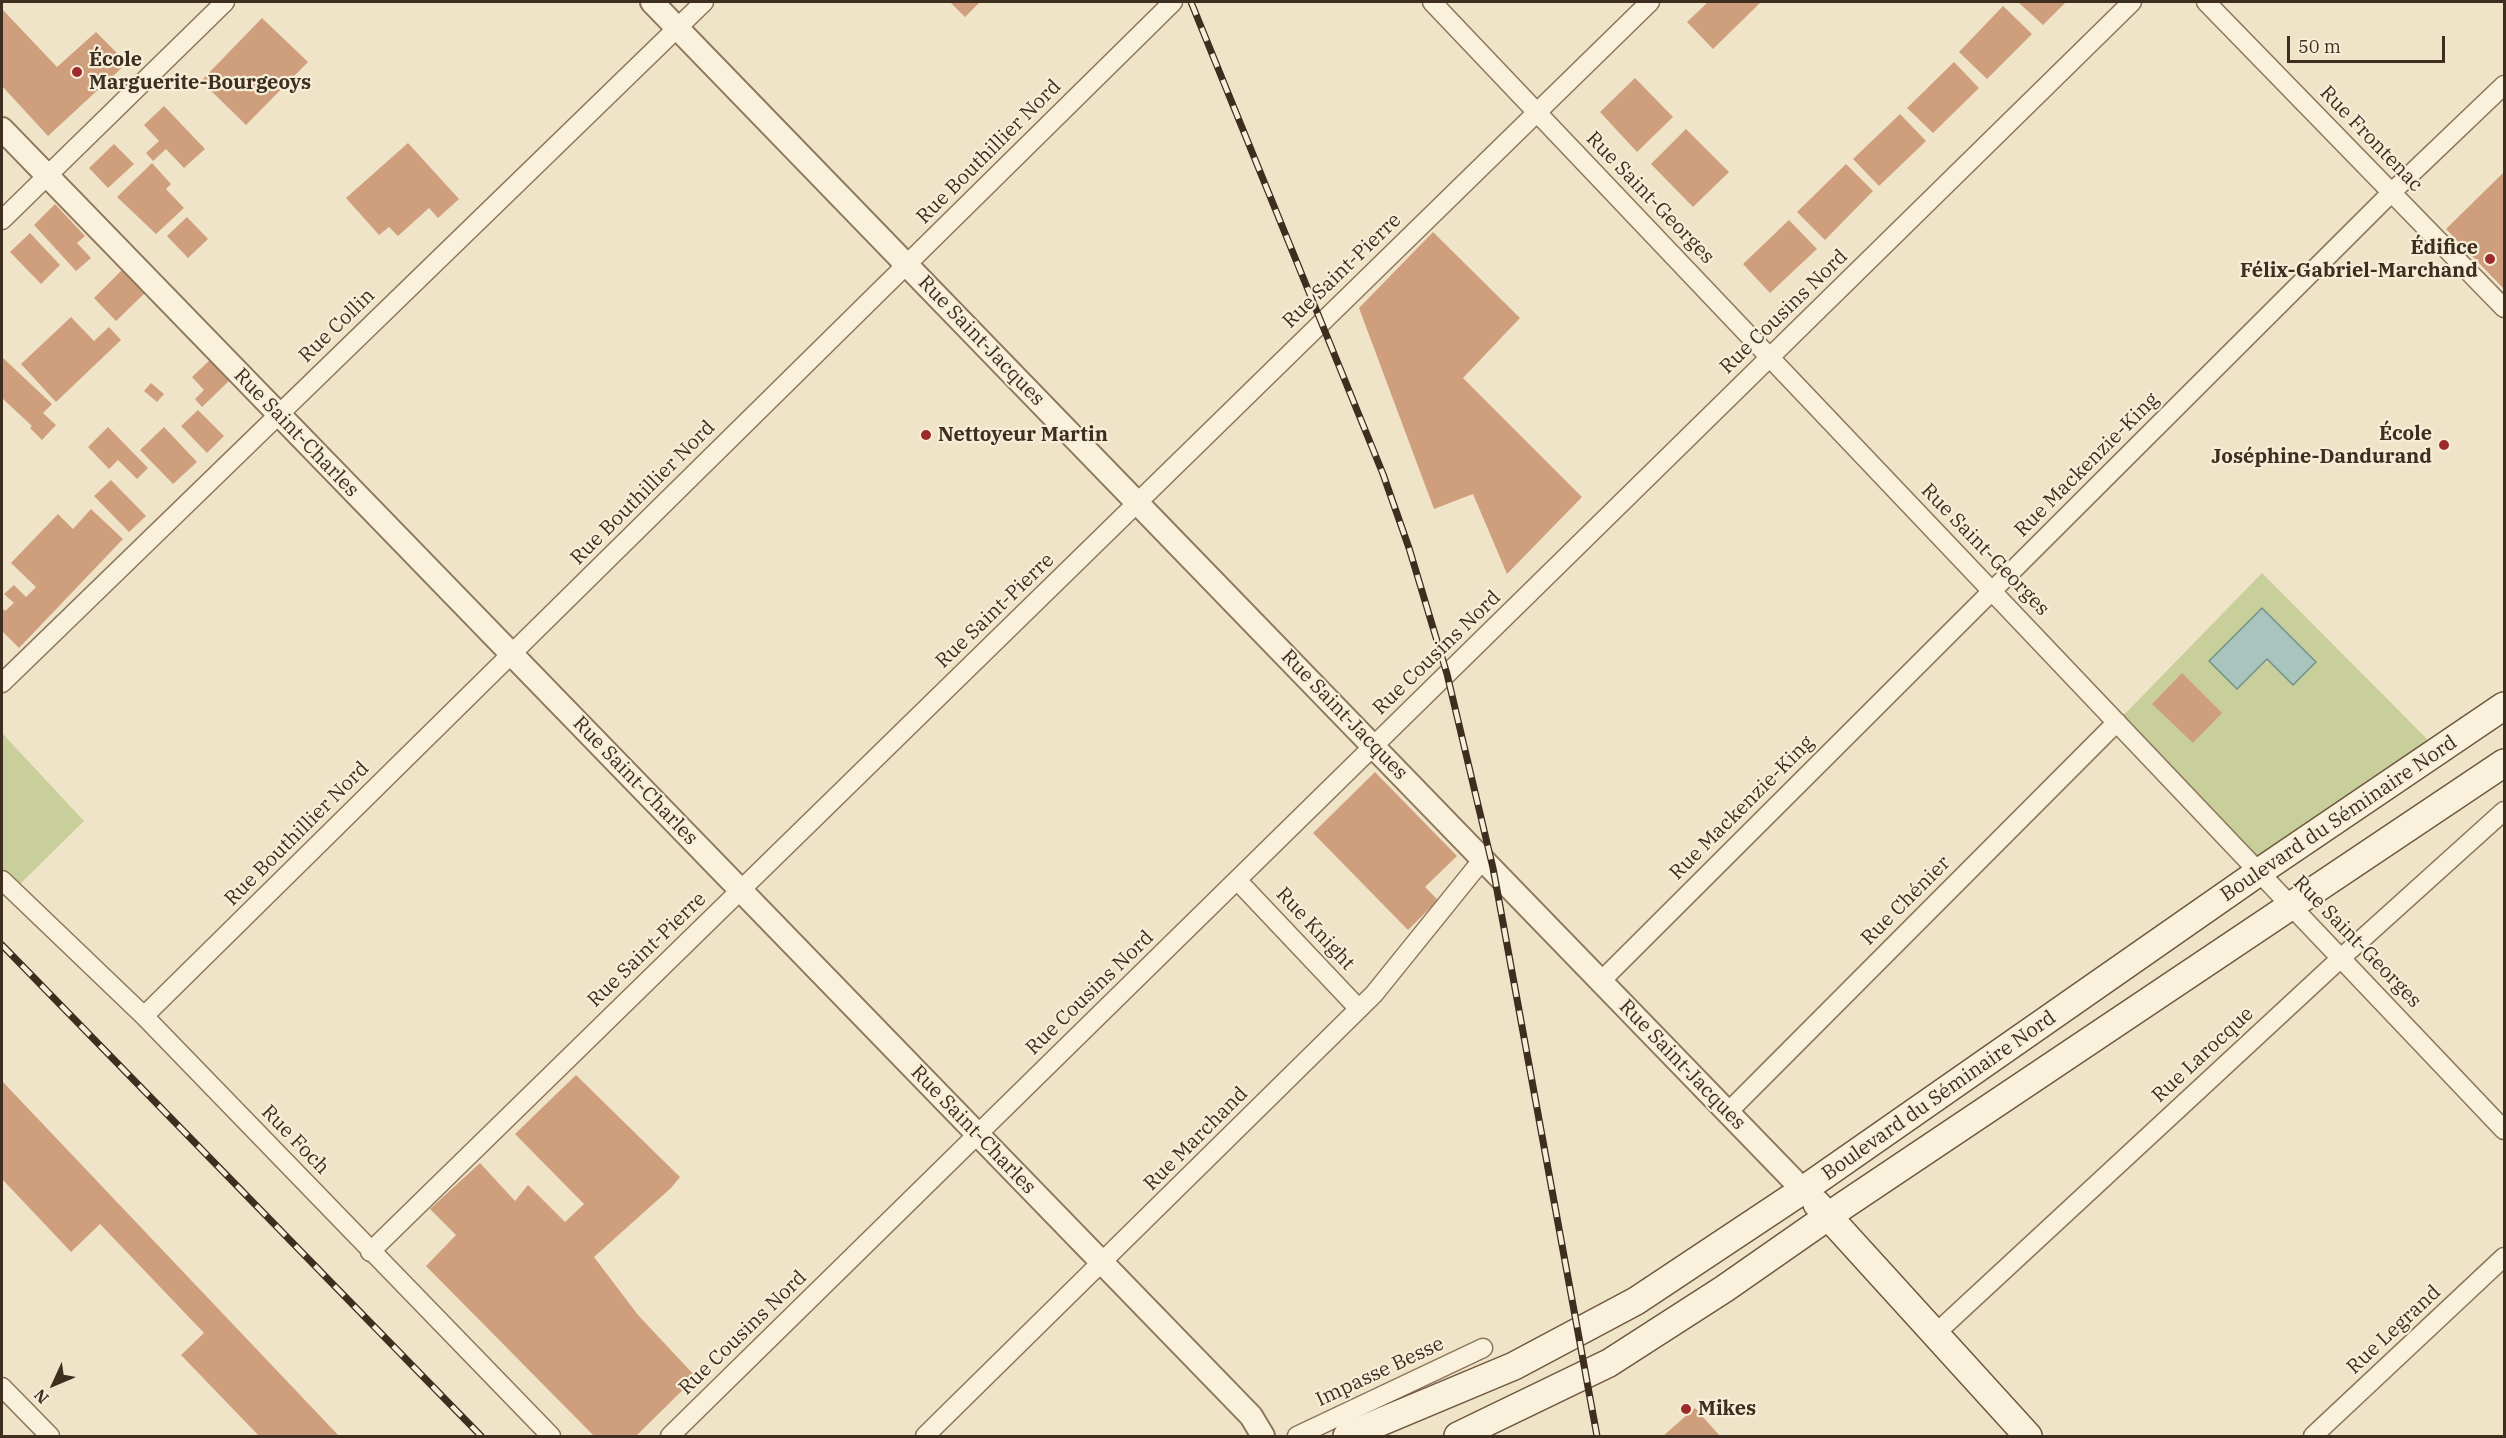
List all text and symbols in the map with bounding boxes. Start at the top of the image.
scale bar [2290,24,2448,62]
text: 50 m [2298,35,2341,58]
place label: École Marguerite-Bourgeoys [89,48,311,95]
marker: École Marguerite-Bourgeoys [70,65,84,79]
street label: Rue Bouthillier Nord [912,75,1066,229]
street label: Rue Frontenac [2314,81,2428,197]
street label: Rue Saint-Georges [1581,127,1719,269]
street label: Rue Saint-Pierre [1278,208,1406,334]
place label: Édifice Félix-Gabriel-Marchand [2240,236,2478,283]
street label: Rue Cousins Nord [1715,245,1853,379]
marker: Édifice Félix-Gabriel-Marchand [2483,252,2497,266]
street label: Rue Saint-Jacques [913,271,1049,411]
street label: Rue Collin [294,284,380,368]
street label: Rue Saint-Charles [229,364,363,502]
street label: Rue Mackenzie-King [2010,388,2164,542]
street label: Rue Bouthillier Nord [566,416,720,570]
place label: École Joséphine-Dandurand [2211,422,2432,469]
place label: Nettoyeur Martin [938,423,1108,447]
marker: Nettoyeur Martin [919,428,933,442]
marker: École Joséphine-Dandurand [2437,438,2451,452]
street label: Rue Saint-Georges [1916,479,2054,621]
street label: Rue Saint-Pierre [931,548,1059,674]
street label: Rue Cousins Nord [1368,586,1506,720]
street label: Rue Saint-Jacques [1276,645,1412,785]
street label: Rue Saint-Charles [568,712,702,850]
street label: Rue Mackenzie-King [1665,731,1819,885]
street label: Boulevard du Séminaire Nord [2216,731,2462,907]
street label: Rue Bouthillier Nord [220,757,374,911]
street label: Rue Chénier [1857,852,1955,950]
street label: Rue Saint-Georges [2288,871,2426,1013]
street label: Rue Knight [1271,883,1359,975]
street label: Rue Saint-Pierre [583,887,711,1013]
street label: Rue Cousins Nord [1021,926,1159,1060]
street label: Rue Saint-Jacques [1614,995,1750,1135]
street label: Rue Larocque [2147,1002,2259,1108]
street label: Boulevard du Séminaire Nord [1818,1006,2060,1186]
street label: Rue Saint-Charles [906,1061,1040,1199]
street label: Rue Marchand [1139,1082,1253,1196]
street label: Rue Foch [256,1100,334,1180]
street label: Rue Cousins Nord [674,1266,812,1400]
street label: Rue Legrand [2342,1281,2446,1379]
street label: Impasse Besse [1312,1332,1448,1412]
north arrow [24,1354,84,1414]
text: N [29,1385,53,1408]
place label: Mikes [1698,1397,1756,1421]
marker: Mikes [1679,1402,1693,1416]

